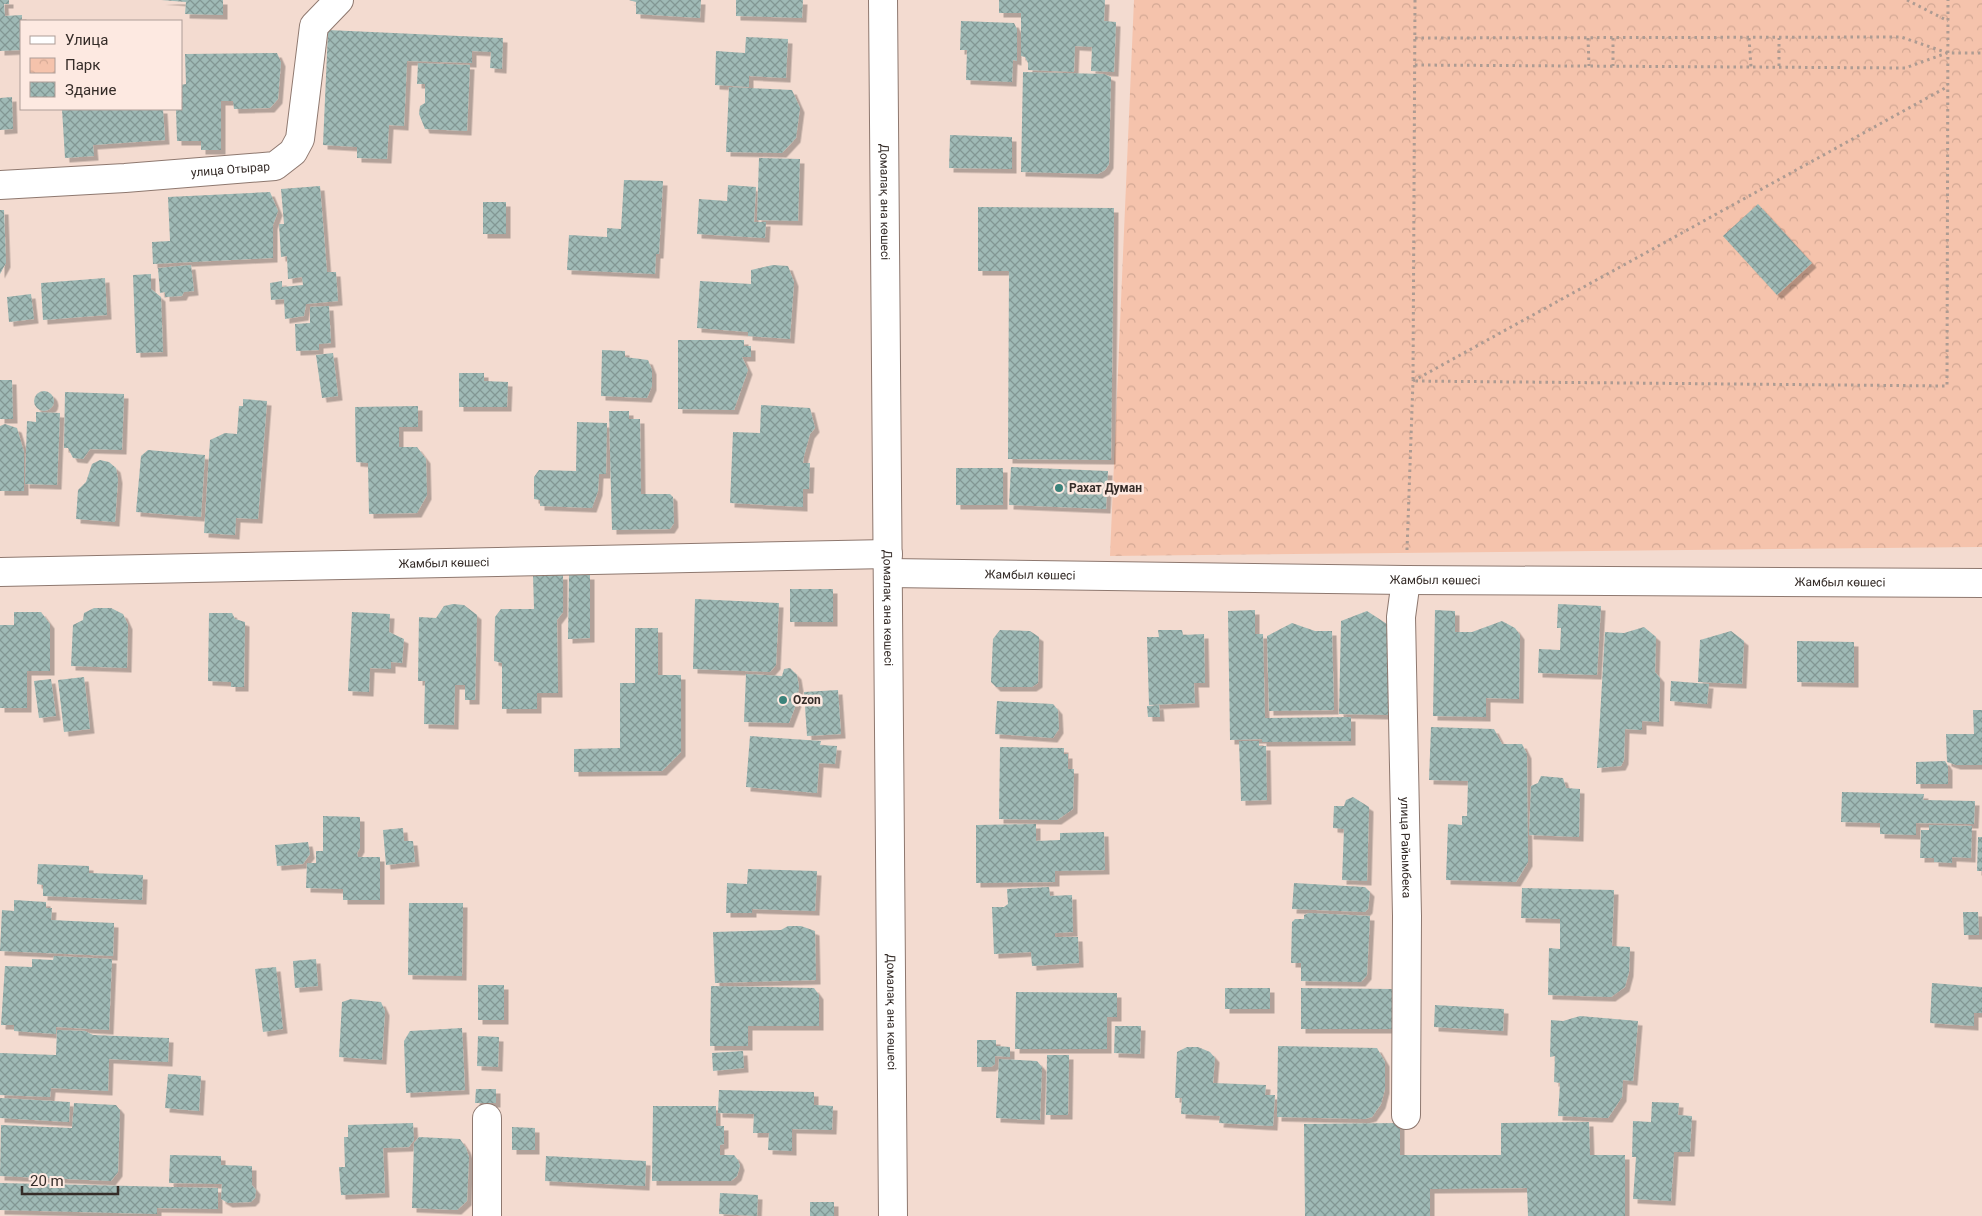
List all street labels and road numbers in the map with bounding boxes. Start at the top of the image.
street label: Домалақ ана көшесі [877,144,892,260]
street label: улица Отырар [190,159,271,180]
street label: Домалақ ана көшесі [881,550,895,666]
street label: Жамбыл көшесі [398,555,490,571]
street label: Жамбыл көшесі [985,567,1076,583]
street label: Жамбыл көшесі [1389,573,1480,587]
street label: Жамбыл көшесі [1795,575,1885,589]
street label: улица Райымбека [1398,797,1414,898]
street label: Домалақ ана көшесі [884,954,899,1070]

